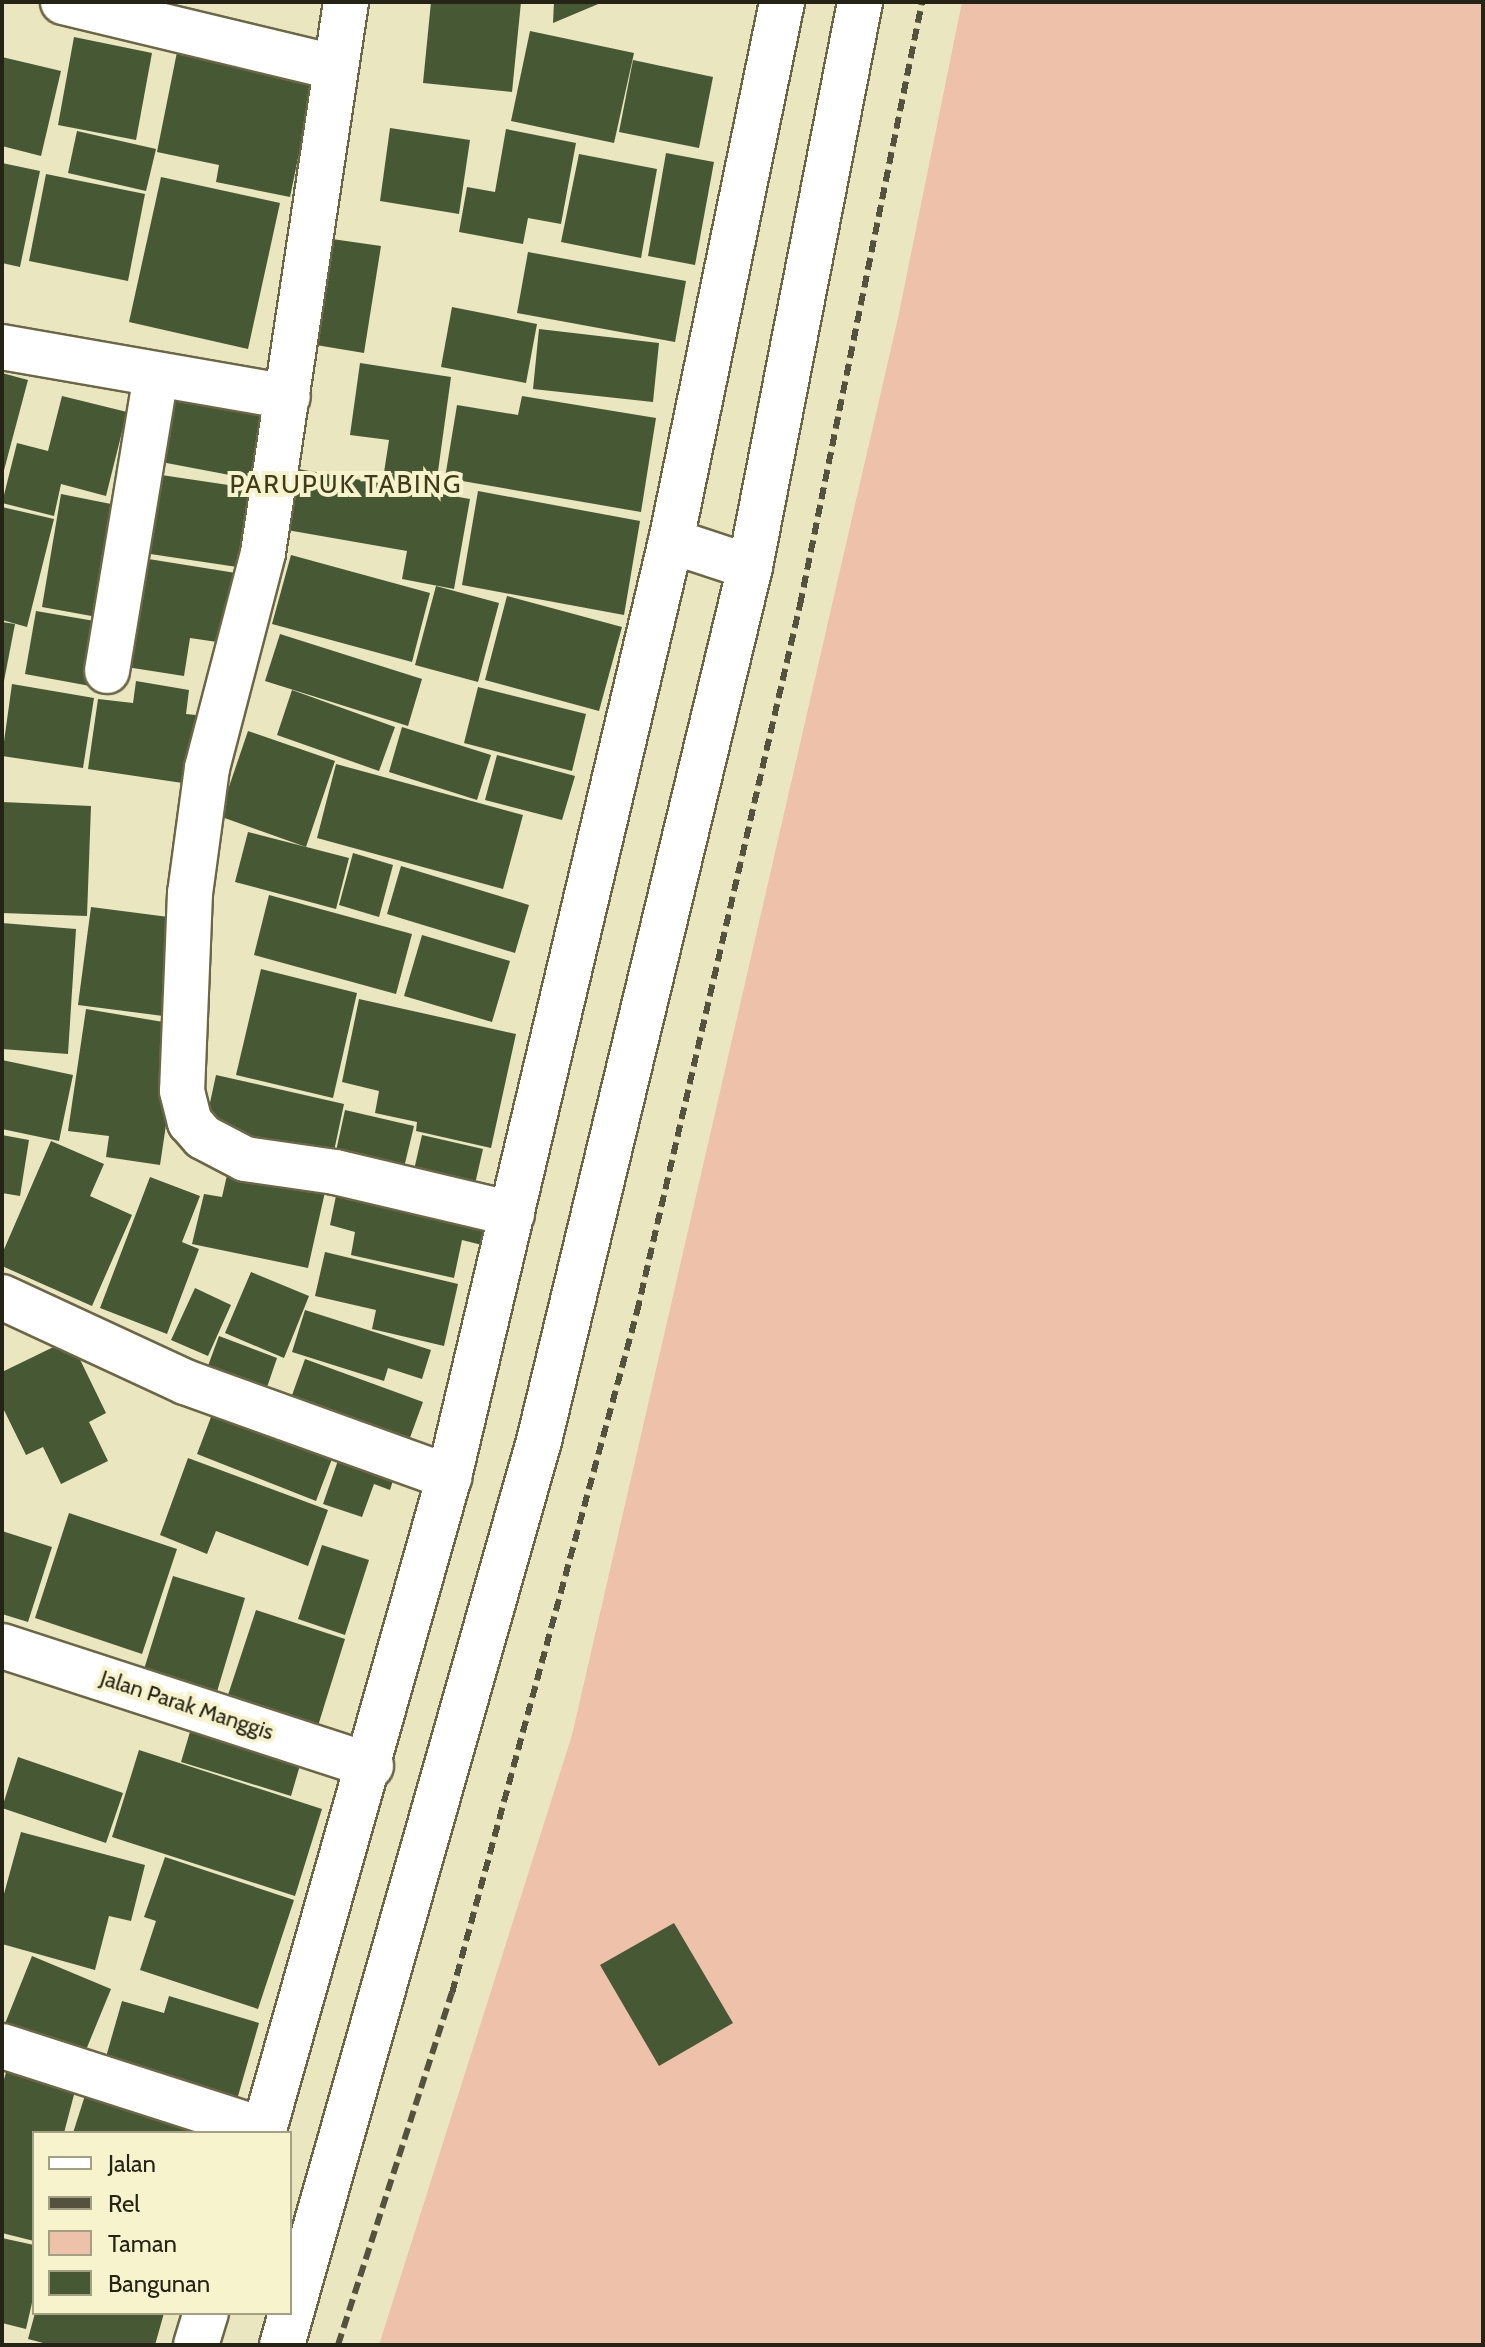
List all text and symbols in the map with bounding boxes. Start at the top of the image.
district label: PARUPUK TABING [229,469,463,501]
street label: Jalan Parak Manggis [97,1665,277,1745]
legend [32,2131,292,2315]
text: Jalan [108,2149,156,2178]
text: Rel [108,2189,140,2218]
text: Taman [108,2229,177,2258]
text: Bangunan [108,2269,210,2298]

